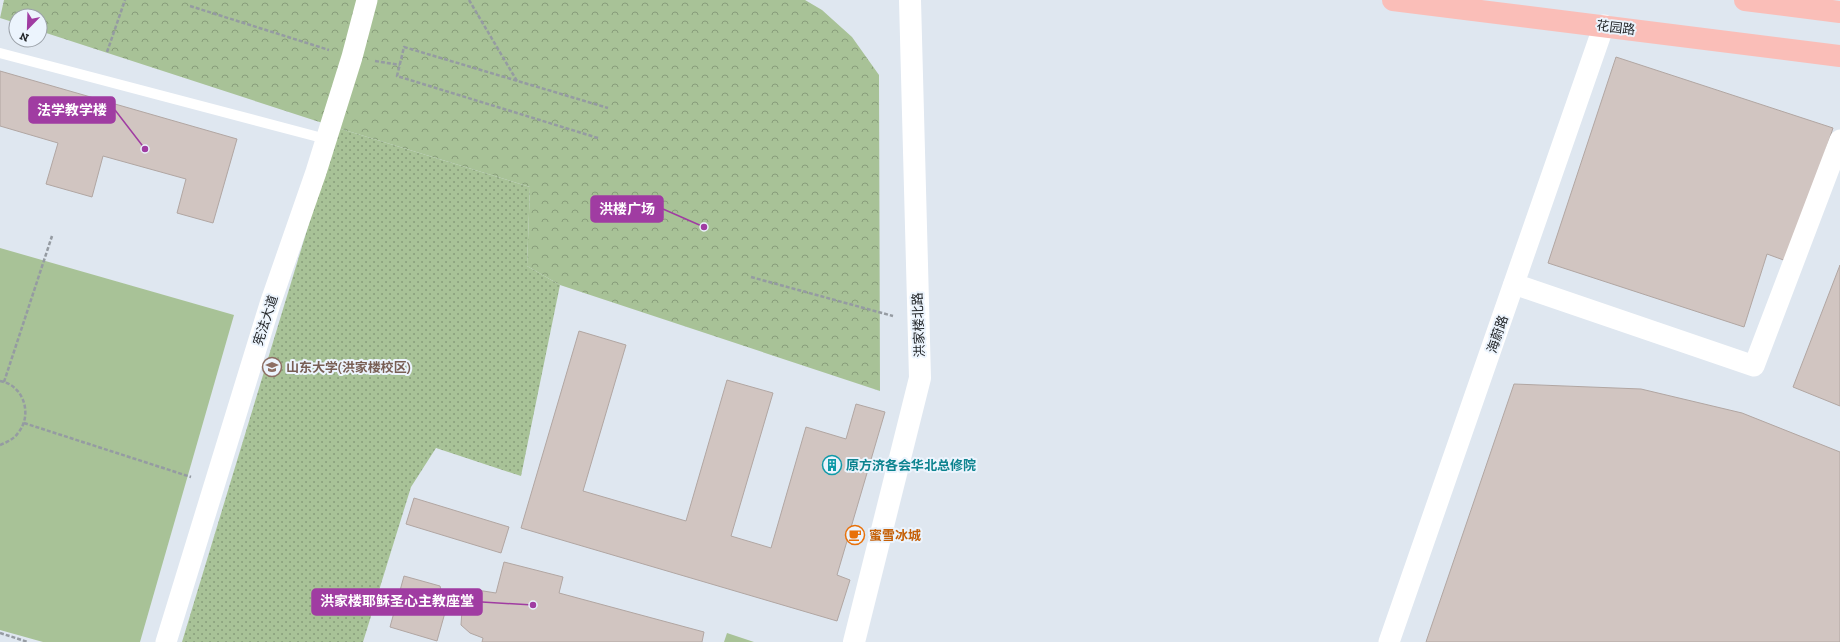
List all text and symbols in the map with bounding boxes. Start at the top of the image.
north arrow [8,8,48,48]
street label: 花园路 [1596,18,1636,37]
text: N [17,29,31,44]
callout: 法学教学楼 [29,97,115,123]
text: 法学教学楼 [37,102,107,119]
callout: 洪楼广场 [591,196,663,222]
text: 洪楼广场 [599,201,655,218]
street label: 洪家楼北路 [910,292,927,358]
street label: 宪法大道 [250,293,281,347]
street label: 海蔚路 [1484,313,1511,355]
school or university icon: 山东大学(洪家楼校区) [261,356,283,378]
place label: 山东大学(洪家楼校区) [286,360,411,375]
building icon: 原方济各会华北总修院 [821,454,843,476]
place label: 原方济各会华北总修院 [846,458,976,473]
cafe icon: 蜜雪冰城 [844,524,866,546]
place label: 蜜雪冰城 [869,528,921,543]
callout: 洪家楼耶稣圣心主教座堂 [312,589,482,615]
text: 洪家楼耶稣圣心主教座堂 [320,593,474,610]

